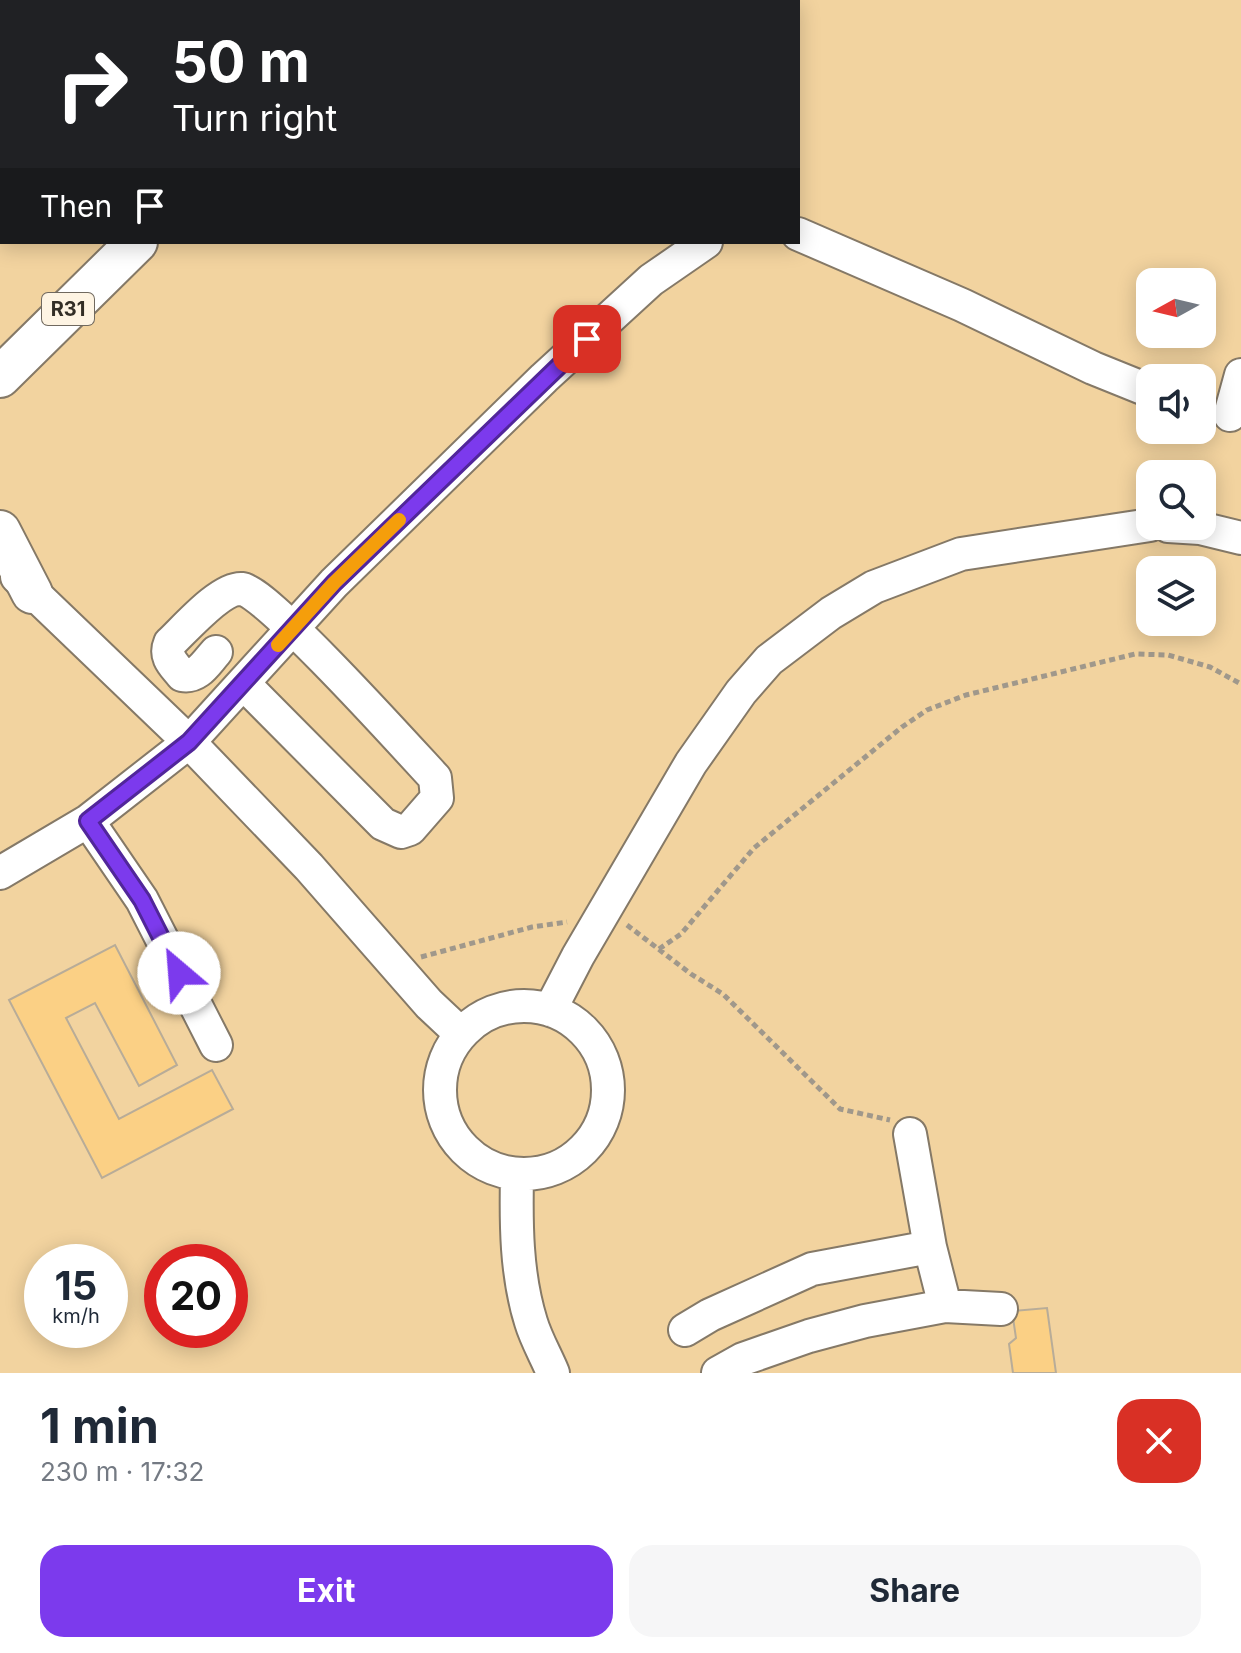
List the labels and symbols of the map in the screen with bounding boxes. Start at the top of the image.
north arrow [1136,268,1216,348]
road number: R31 [42,293,94,325]
pin [553,305,621,373]
position arrow [137,931,221,1015]
speed limit sign: 20 [144,1244,248,1348]

